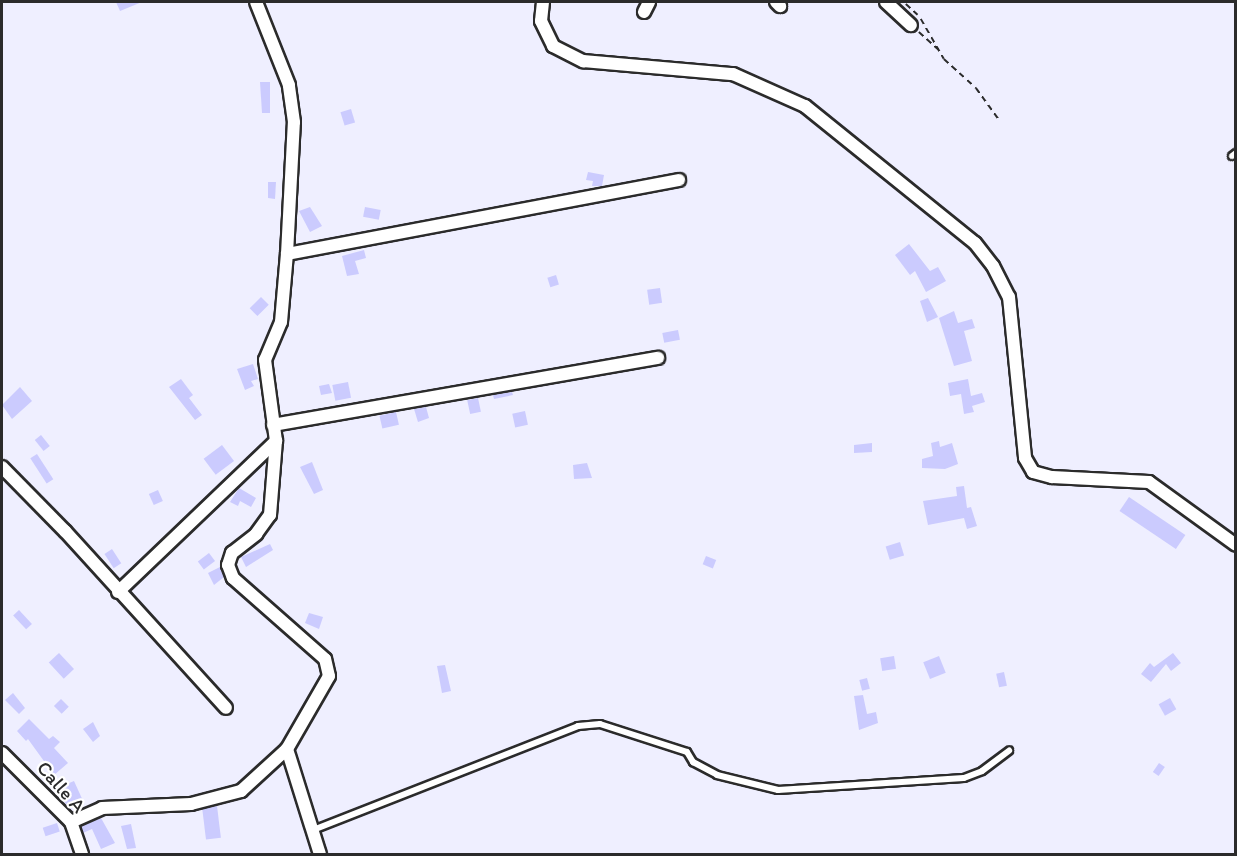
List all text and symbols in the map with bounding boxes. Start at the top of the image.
street label: Calle A [32,756,90,818]

